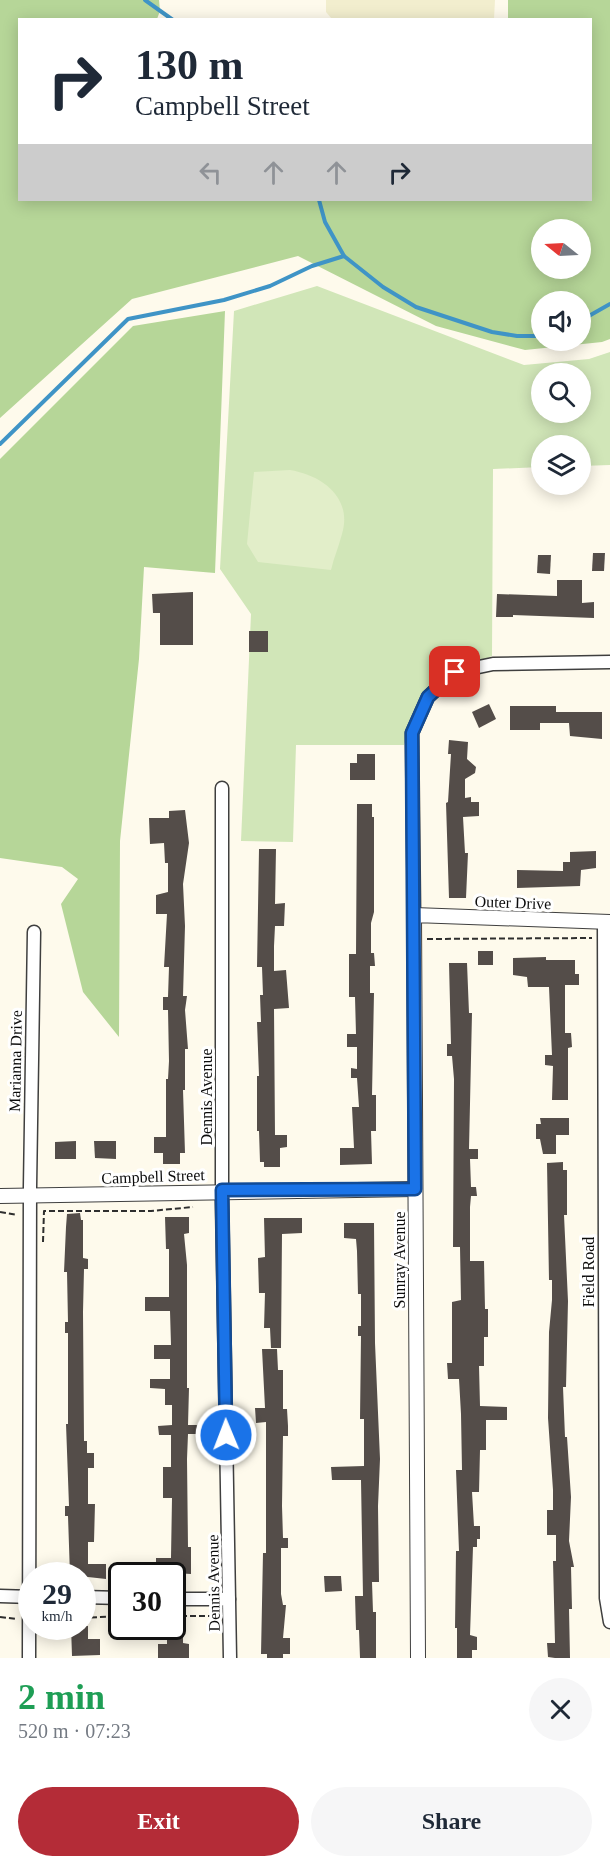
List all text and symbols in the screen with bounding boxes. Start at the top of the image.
icon: right [36,42,114,120]
text: 130 m [135,42,244,88]
text: Campbell Street [135,91,310,121]
icon: left [194,156,227,189]
icon: ahead [257,156,290,189]
icon: ahead [320,156,353,189]
icon: right [383,156,416,189]
north arrow [531,219,591,279]
map controls [531,219,591,495]
button: sound [531,291,591,351]
button: search [531,363,591,423]
button: layers [531,435,591,495]
pin [429,646,480,697]
icon: arrive [438,655,471,688]
street label: Outer Drive [474,893,552,912]
street label: Marianna Drive [6,1010,25,1112]
street label: Dennis Avenue [198,1048,215,1146]
street label: Campbell Street [101,1166,206,1188]
street label: Sunray Avenue [391,1211,409,1309]
street label: Field Road [580,1237,597,1307]
position arrow [194,1403,258,1467]
street label: Dennis Avenue [204,1534,223,1632]
speed limit sign: 30 [108,1562,186,1640]
text: 29 [42,1577,72,1610]
text: km/h [42,1608,72,1624]
text: 2 min [18,1677,105,1717]
button: close [529,1678,592,1741]
text: 520 m · 07:23 [18,1720,131,1742]
button: Exit [18,1787,299,1856]
button: Share [311,1787,592,1856]

